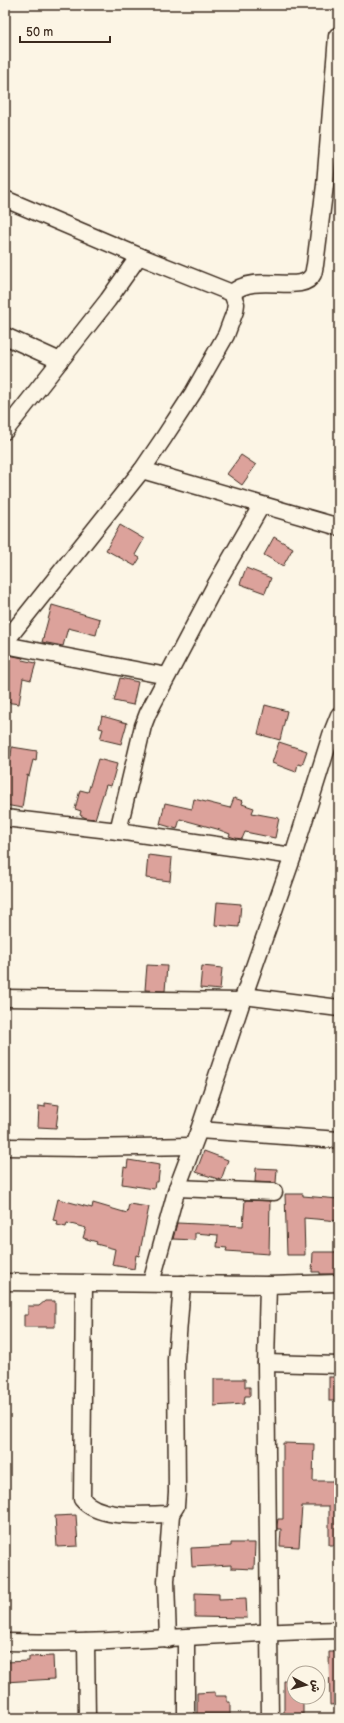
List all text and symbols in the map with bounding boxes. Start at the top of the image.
scale bar [20,18,110,44]
text: 50 m [26,25,53,40]
north arrow [286,1665,326,1705]
text: ش [308,1679,323,1693]

